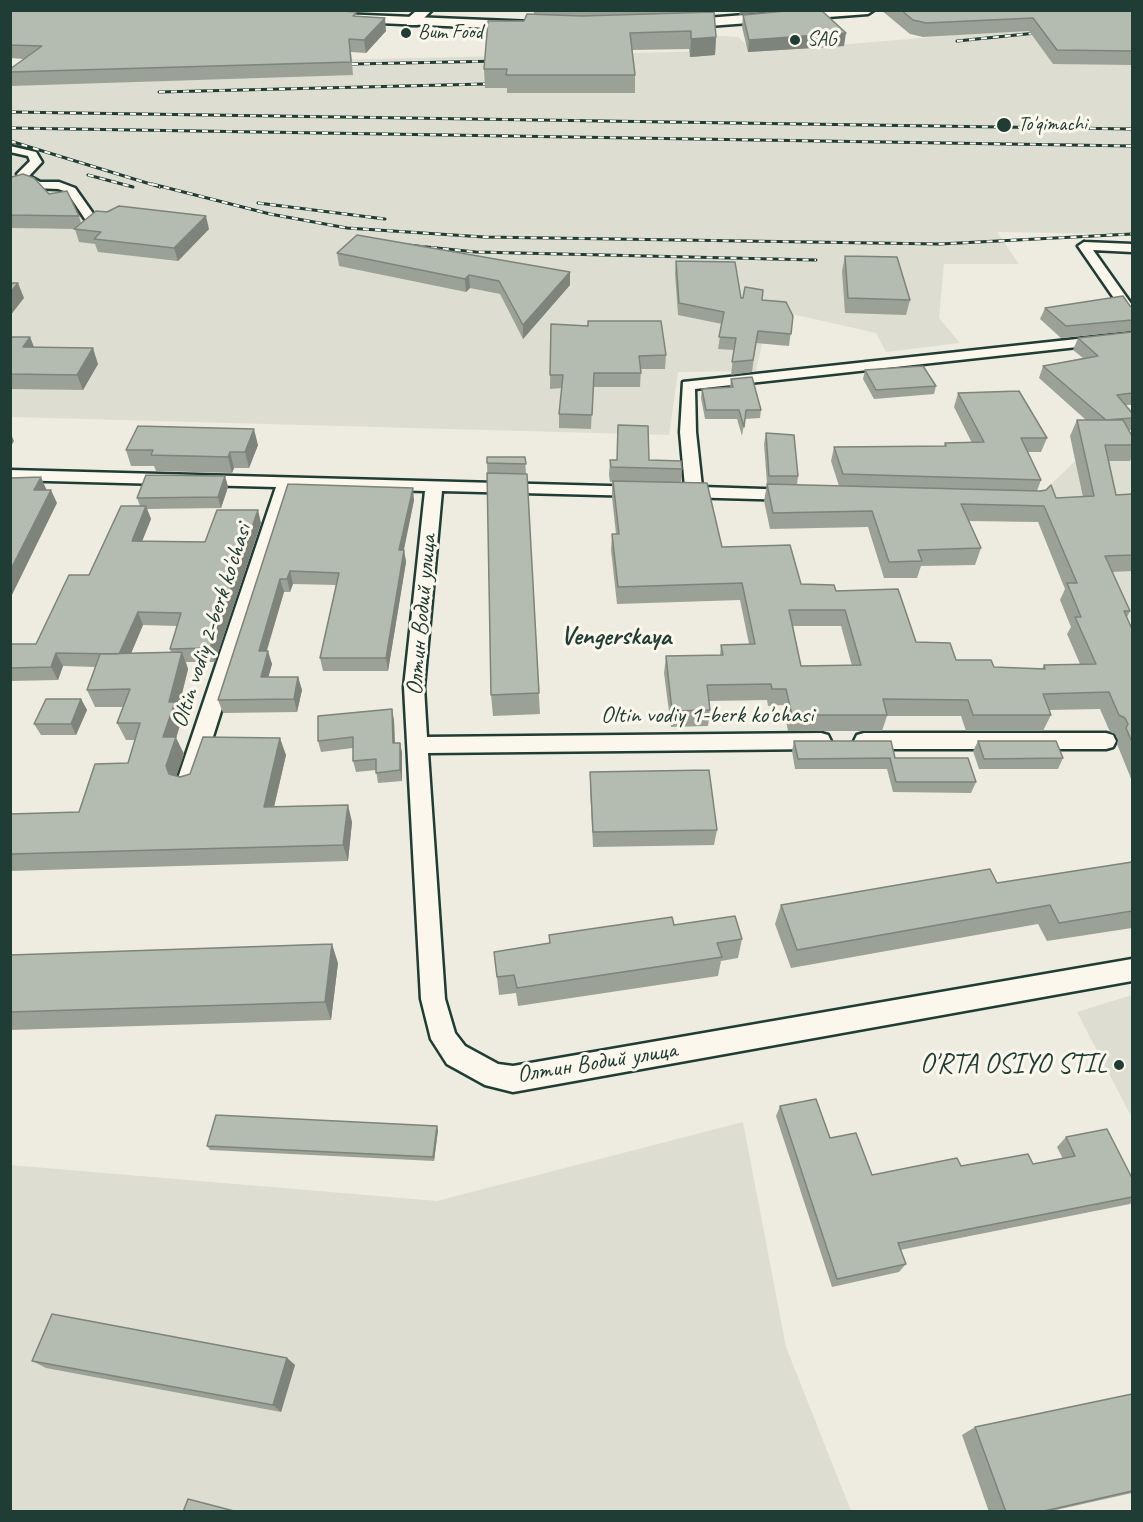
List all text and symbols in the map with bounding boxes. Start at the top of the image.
place label: Bum Food [418,21,482,45]
marker: Bum Food [399,26,413,40]
place label: SAG [807,28,837,52]
marker: SAG [788,33,802,47]
place label: To'qimachi [1018,113,1087,137]
marker: To'qimachi [995,116,1013,134]
street label: Oltin vodiy 2-berk ko'chasi [165,520,259,732]
street label: Олтин Водий улица [401,533,443,697]
district label: Vengerskaya [561,621,671,653]
street label: Oltin vodiy 1-berk ko'chasi [601,702,813,730]
street label: Олтин Водий улица [515,1036,679,1090]
place label: O'RTA OSIYO STIL [920,1048,1107,1082]
marker: O'RTA OSIYO STIL [1112,1058,1126,1072]

